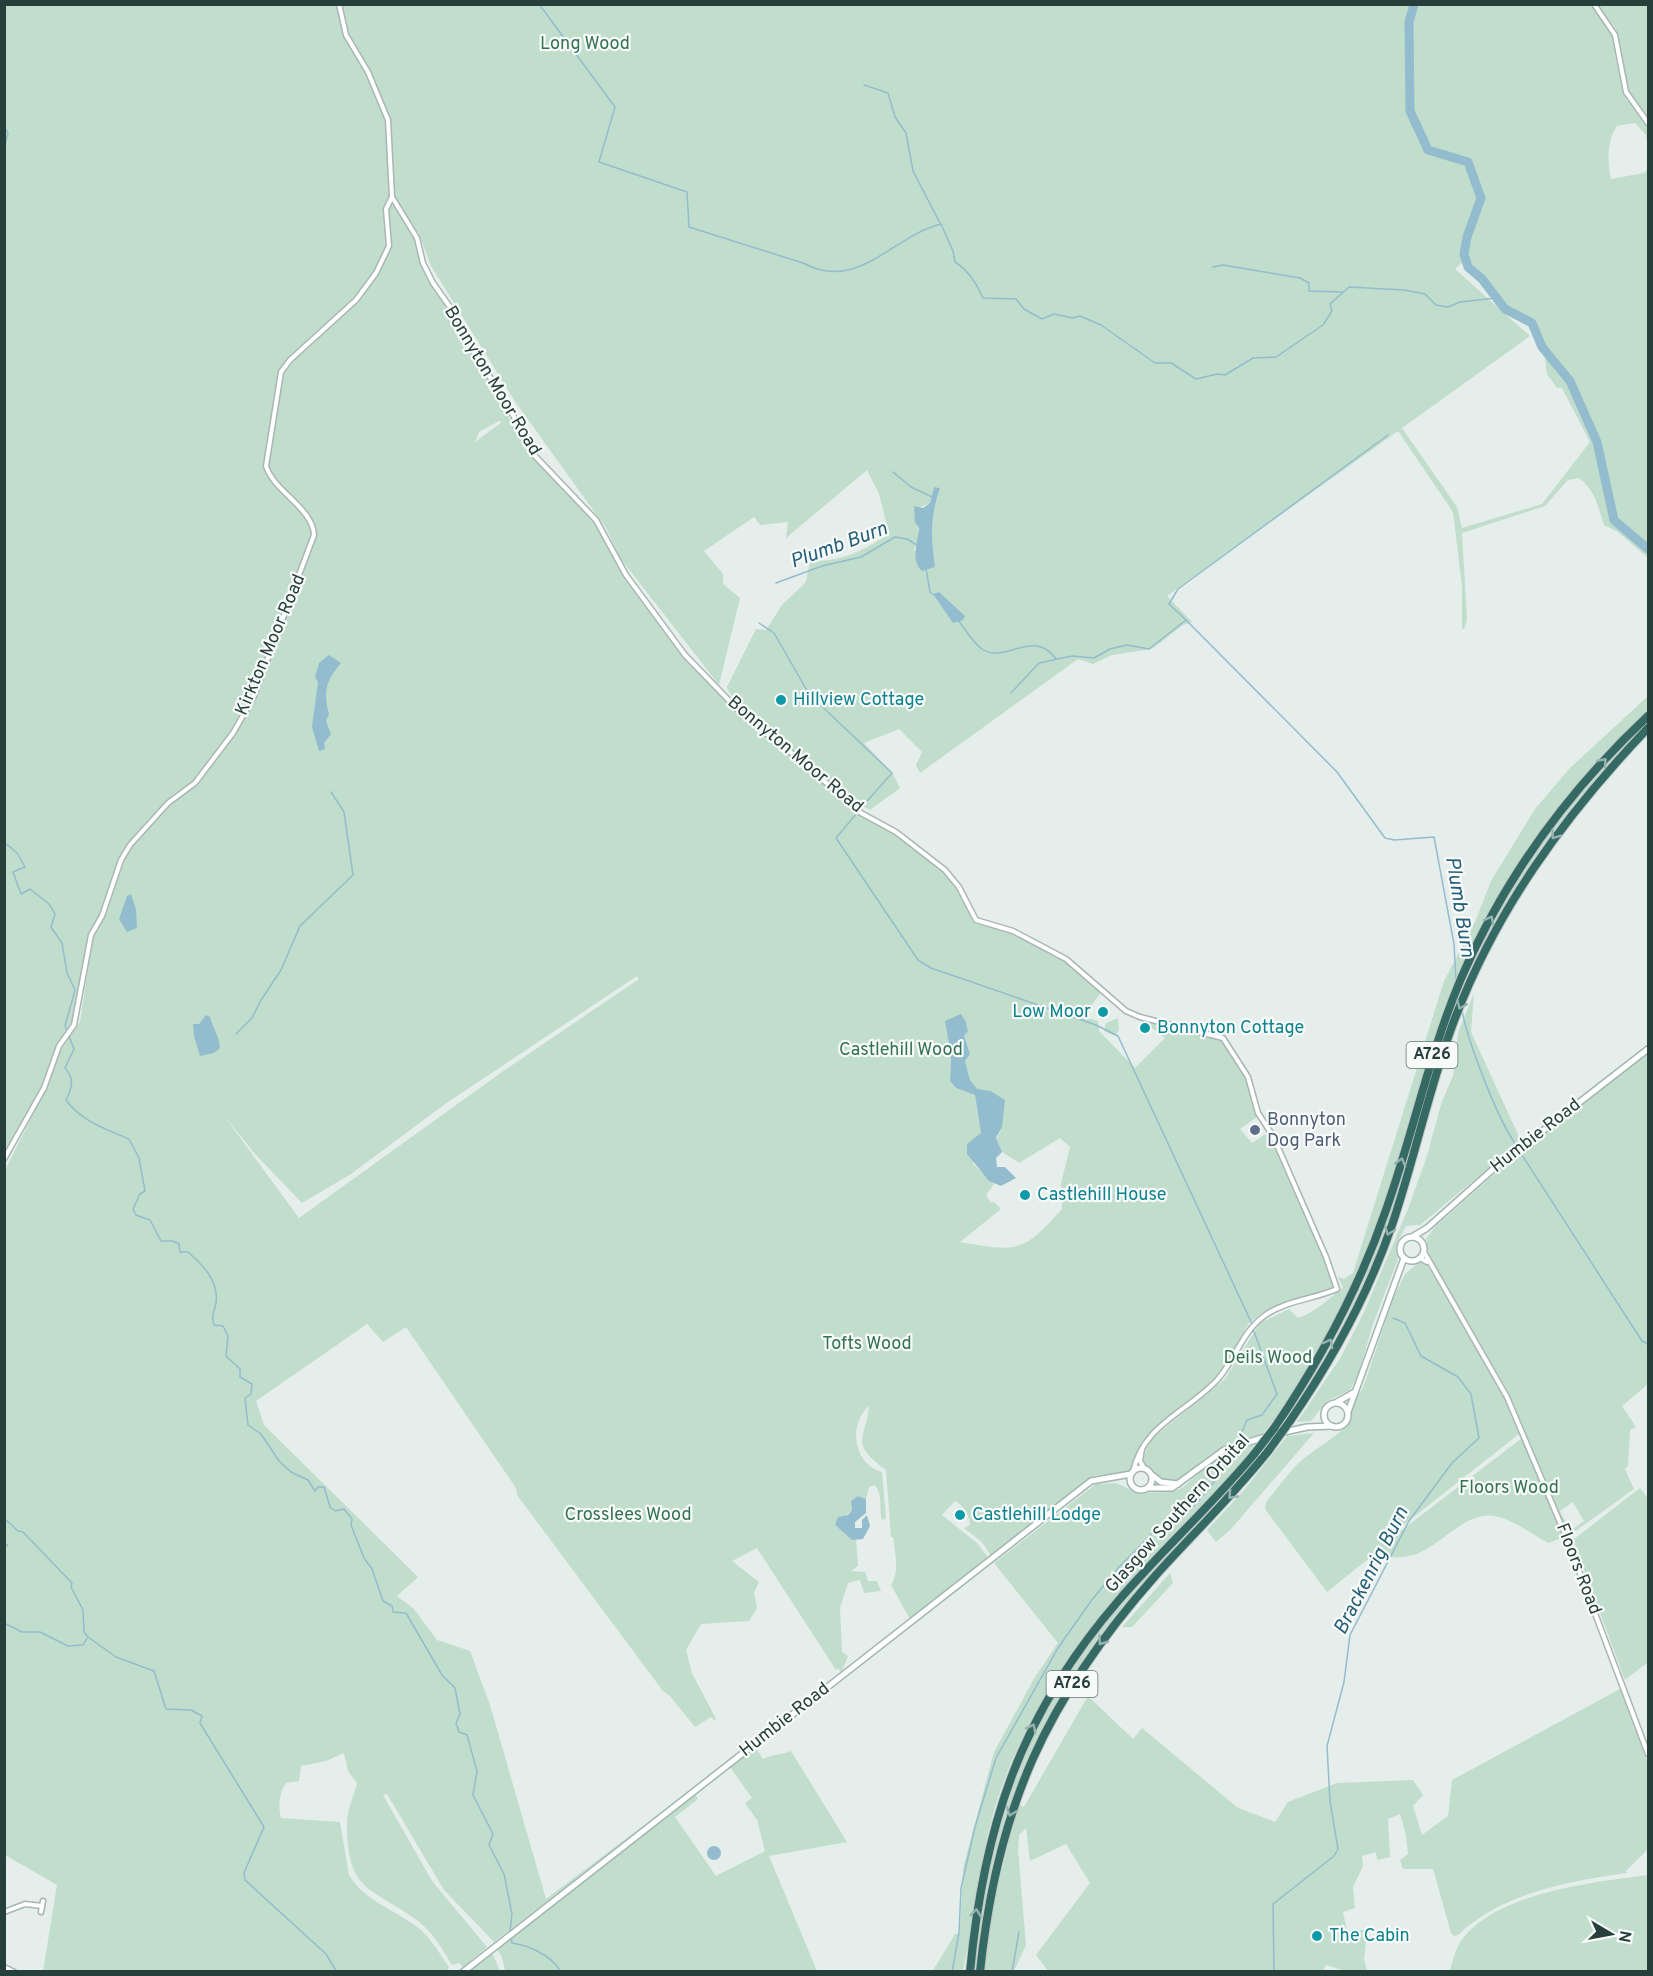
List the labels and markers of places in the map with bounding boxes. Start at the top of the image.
place label: Hillview Cottage [793,689,924,712]
marker: Hillview Cottage [774,693,788,707]
place label: Low Moor [1012,1001,1091,1024]
marker: Low Moor [1096,1005,1110,1019]
place label: Bonnyton Cottage [1157,1017,1304,1040]
marker: Bonnyton Cottage [1138,1021,1152,1035]
place label: Bonnyton Dog Park [1267,1109,1346,1153]
marker: Bonnyton Dog Park [1248,1123,1262,1137]
place label: Castlehill House [1037,1184,1166,1207]
marker: Castlehill House [1018,1188,1032,1202]
place label: Castlehill Lodge [972,1504,1101,1527]
marker: Castlehill Lodge [953,1508,967,1522]
place label: The Cabin [1329,1925,1410,1948]
marker: The Cabin [1310,1929,1324,1943]

